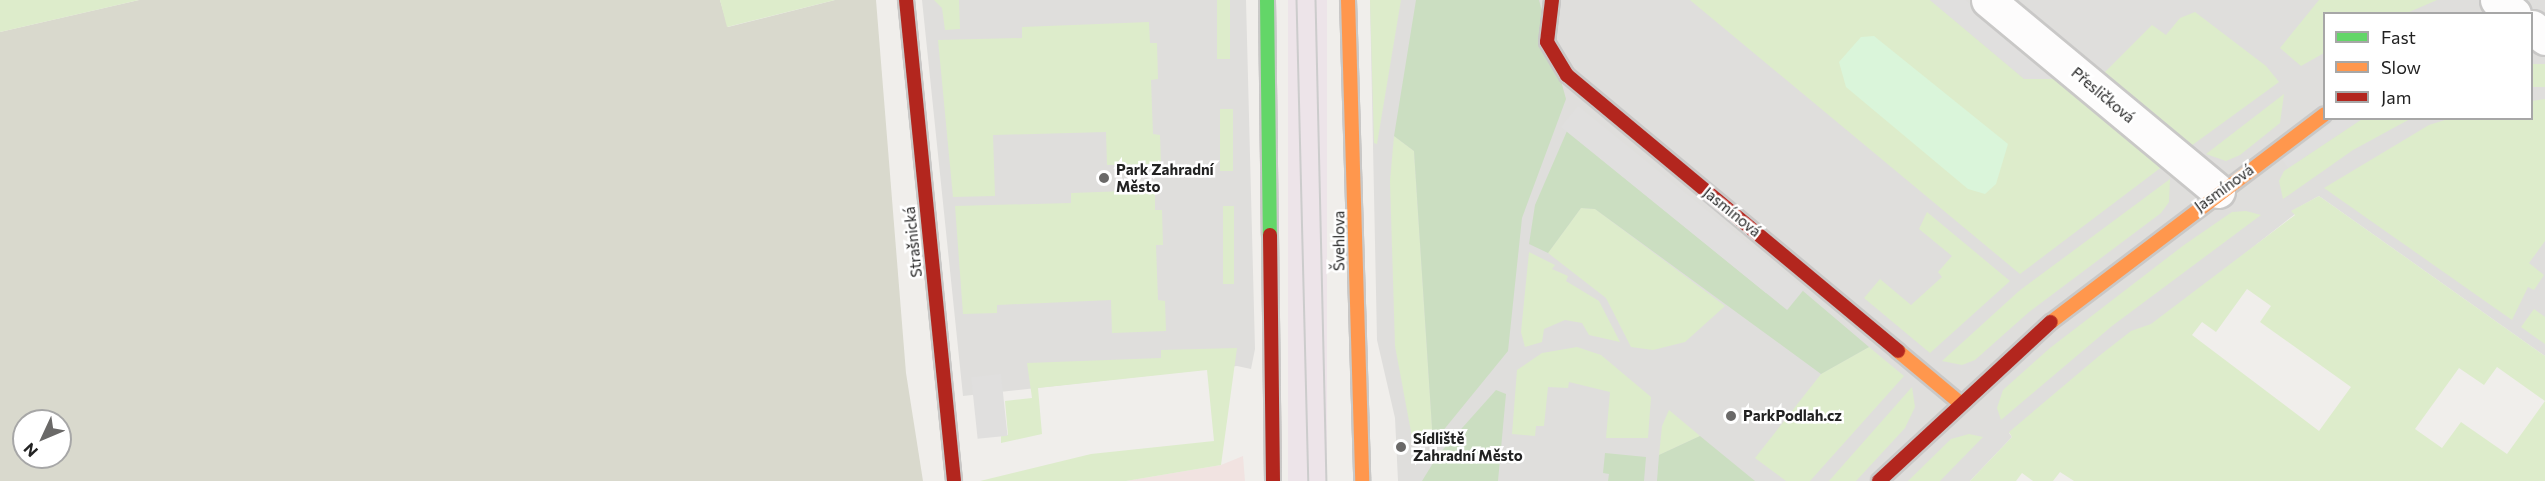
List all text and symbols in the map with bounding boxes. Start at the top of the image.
legend [2323,12,2533,120]
text: Fast [2381,26,2416,48]
text: Slow [2381,56,2421,78]
street label: Přesličková [2068,63,2138,127]
text: Jam [2381,86,2411,108]
place label: Park Zahradní Město [1116,160,1214,195]
street label: Jasmínová [2191,161,2257,215]
marker: Park Zahradní Město [1097,171,1111,185]
street label: Jasmínová [1700,183,1764,241]
street label: Strašnická [900,206,926,278]
street label: Švehlova [1330,211,1348,271]
place label: ParkPodlah.cz [1743,407,1842,425]
north arrow [12,409,72,469]
marker: ParkPodlah.cz [1724,409,1738,423]
place label: Sídliště Zahradní Město [1413,429,1523,464]
text: N [19,440,41,461]
marker: Sídliště Zahradní Město [1394,440,1408,454]

